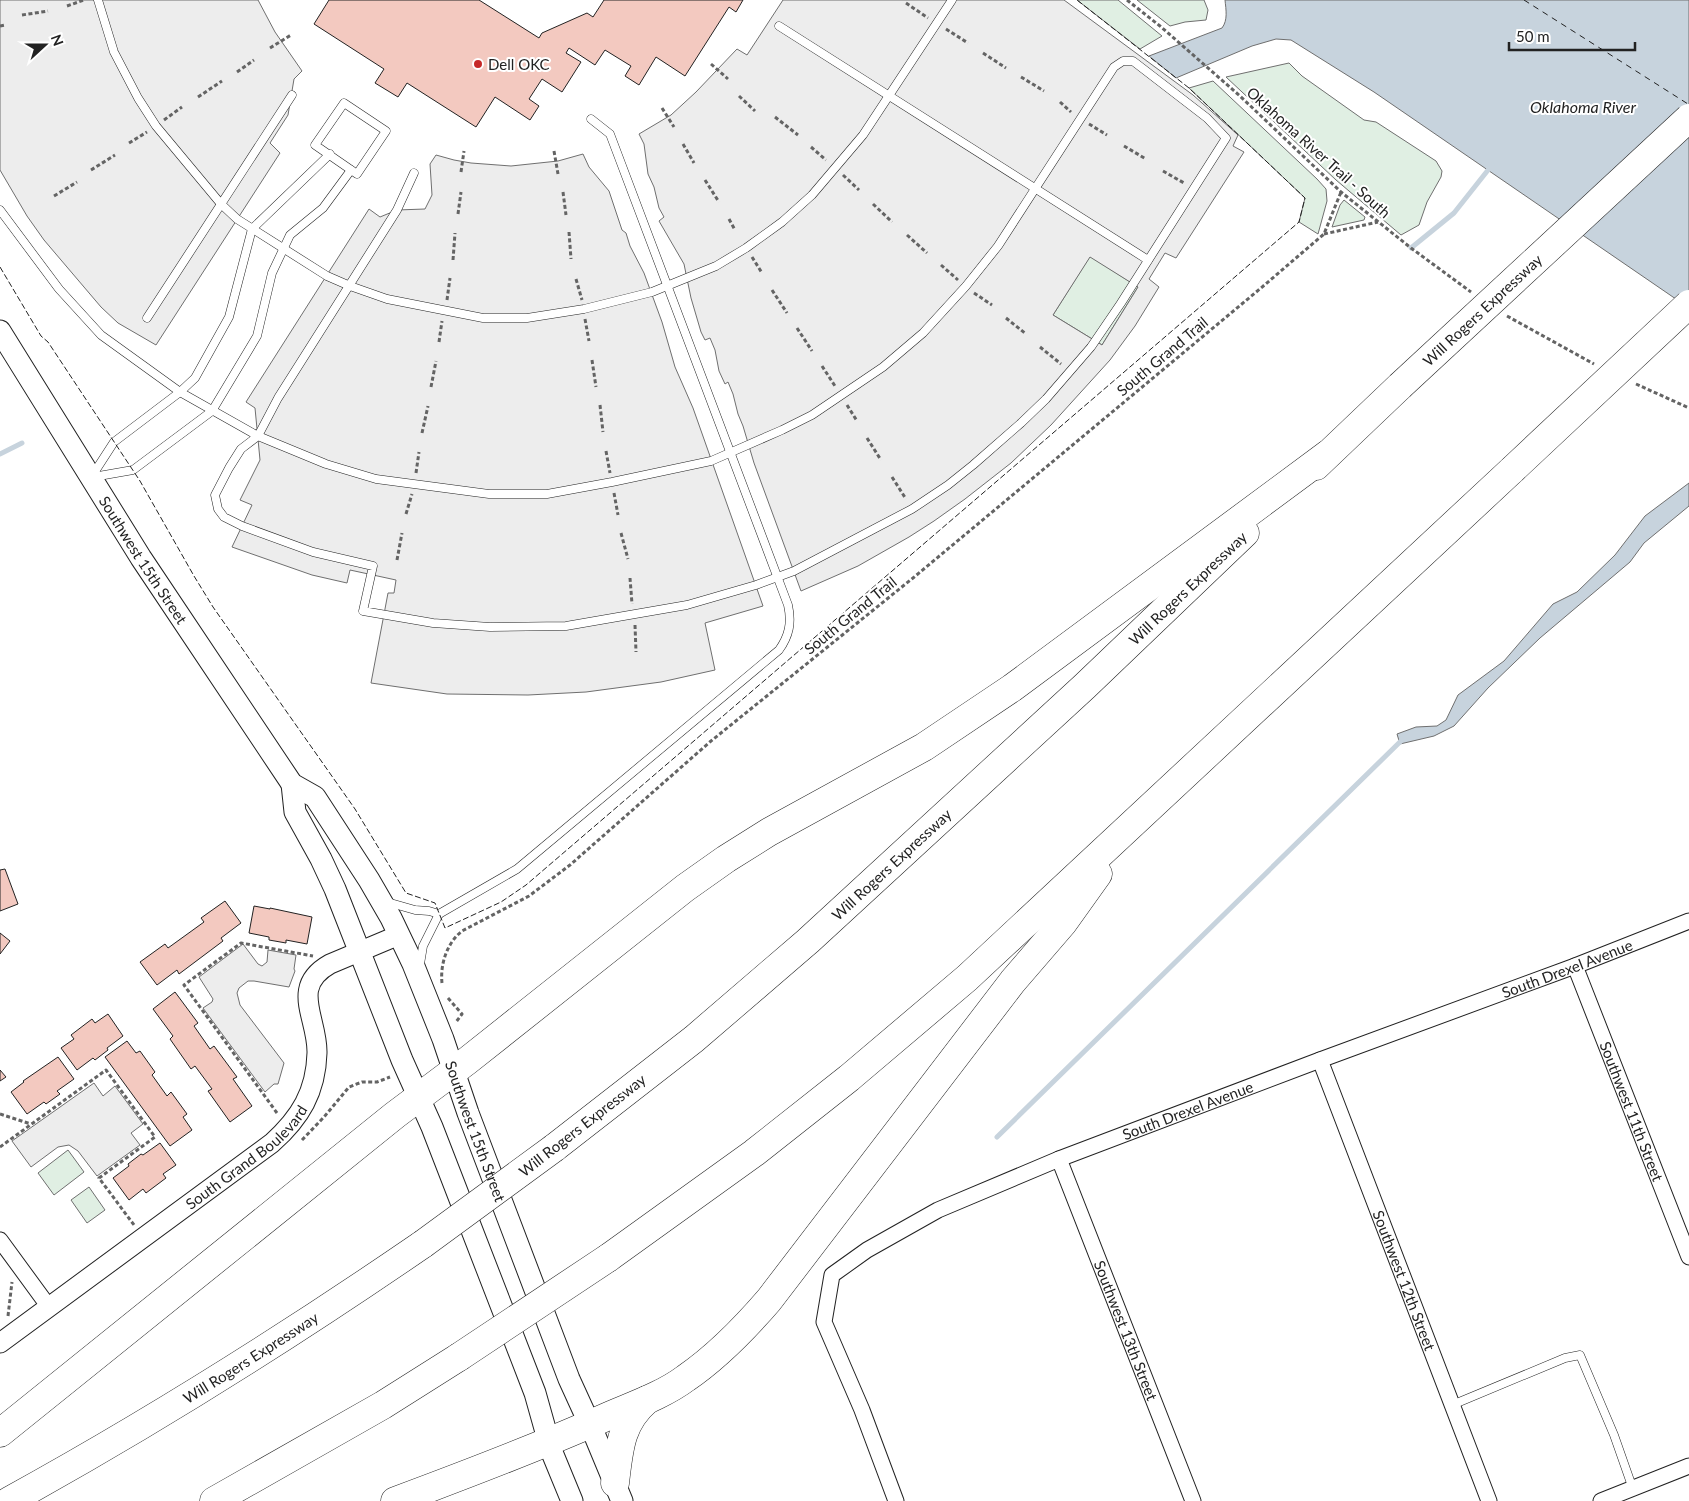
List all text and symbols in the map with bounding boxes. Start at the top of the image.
north arrow [20,20,70,70]
scale bar [1509,20,1635,52]
text: 50 m [1516,27,1550,45]
text: N [48,32,67,48]
place label: Dell OKC [488,55,549,73]
marker: Dell OKC [472,58,484,70]
street label: Oklahoma River Trail - South [1244,83,1394,221]
water label: Oklahoma River [1530,97,1636,116]
street label: Will Rogers Expressway [1419,250,1546,370]
street label: South Grand Trail [1113,313,1211,399]
street label: Southwest 15th Street [96,492,192,628]
street label: Will Rogers Expressway [1125,527,1250,649]
street label: South Grand Trail [800,572,900,658]
street label: Will Rogers Expressway [828,805,955,924]
street label: South Drexel Avenue [1499,935,1635,1001]
street label: Southwest 11th Street [1596,1039,1668,1184]
street label: Southwest 15th Street [442,1058,510,1205]
street label: Will Rogers Expressway [515,1070,649,1180]
street label: South Drexel Avenue [1120,1077,1256,1143]
street label: South Grand Boulevard [182,1102,311,1213]
street label: Southwest 12th Street [1369,1208,1440,1354]
street label: Southwest 13th Street [1091,1258,1162,1403]
street label: Will Rogers Expressway [180,1308,322,1407]

